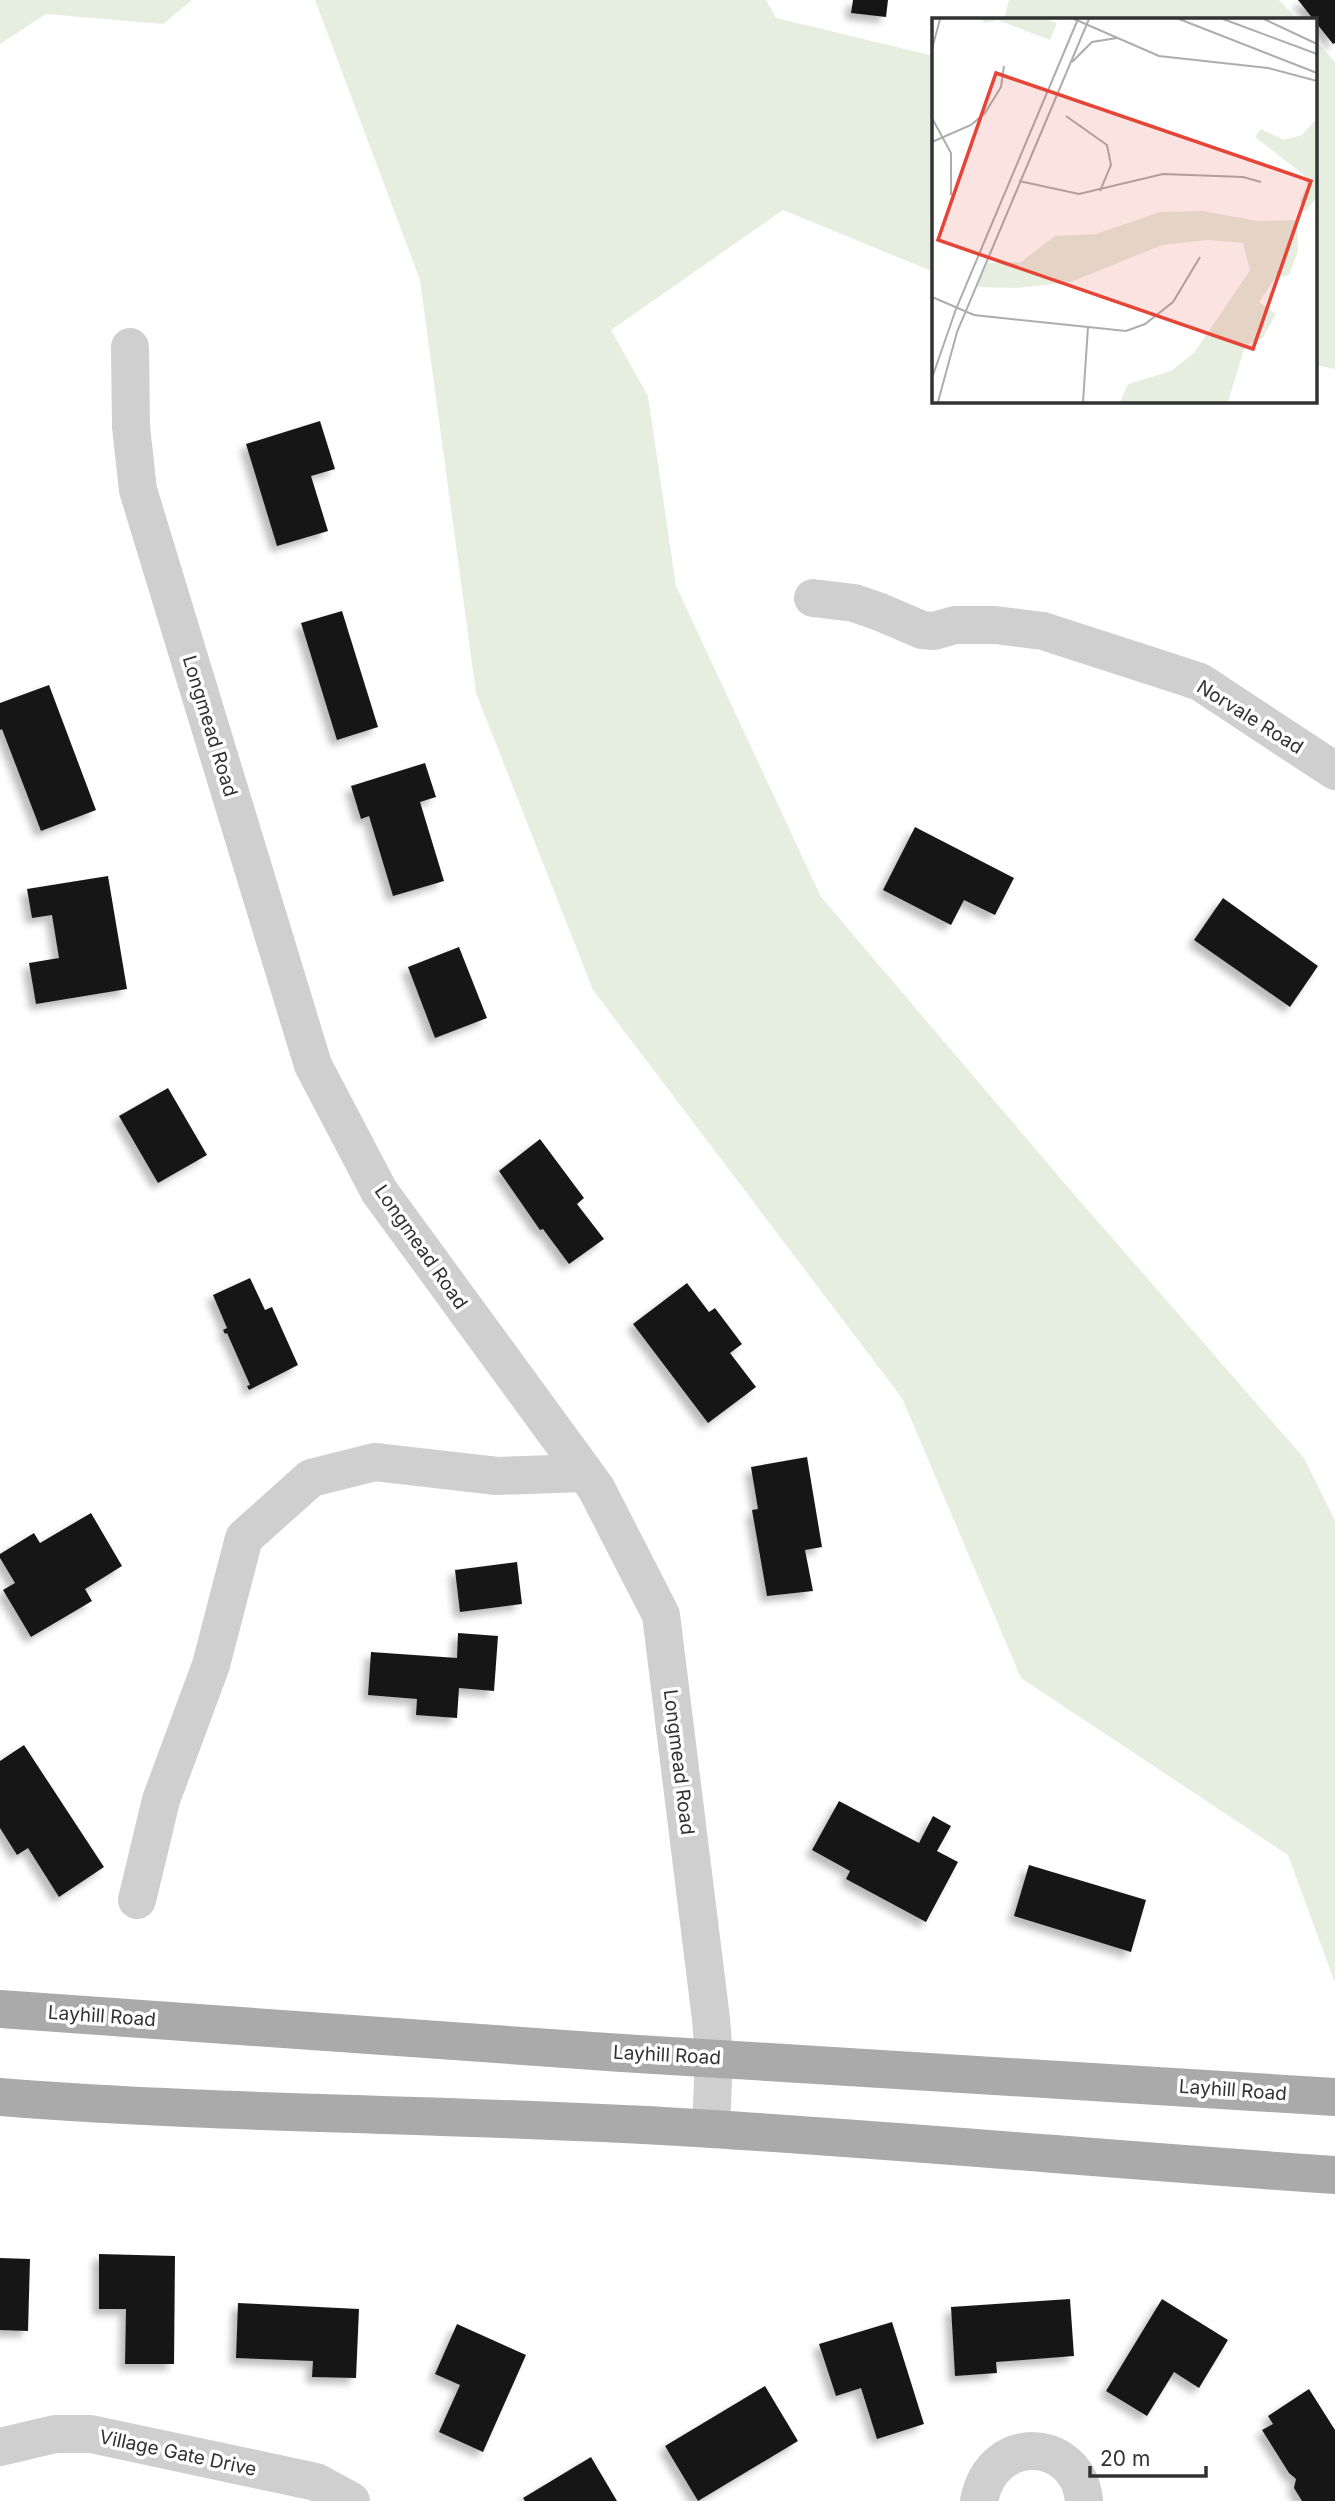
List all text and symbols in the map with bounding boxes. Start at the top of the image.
inset map [932,18,1318,402]
street label: Longmead Road [178,653,242,799]
street label: Norvale Road [1192,675,1308,759]
street label: Longmead Road [370,1180,472,1314]
street label: Longmead Road [659,1688,699,1836]
street label: Layhill Road [47,2001,157,2031]
street label: Layhill Road [612,2041,722,2069]
street label: Layhill Road [1178,2075,1288,2105]
street label: Village Gate Drive [97,2425,259,2481]
scale bar [1090,2434,1206,2478]
text: 20 m [1100,2446,1150,2471]

